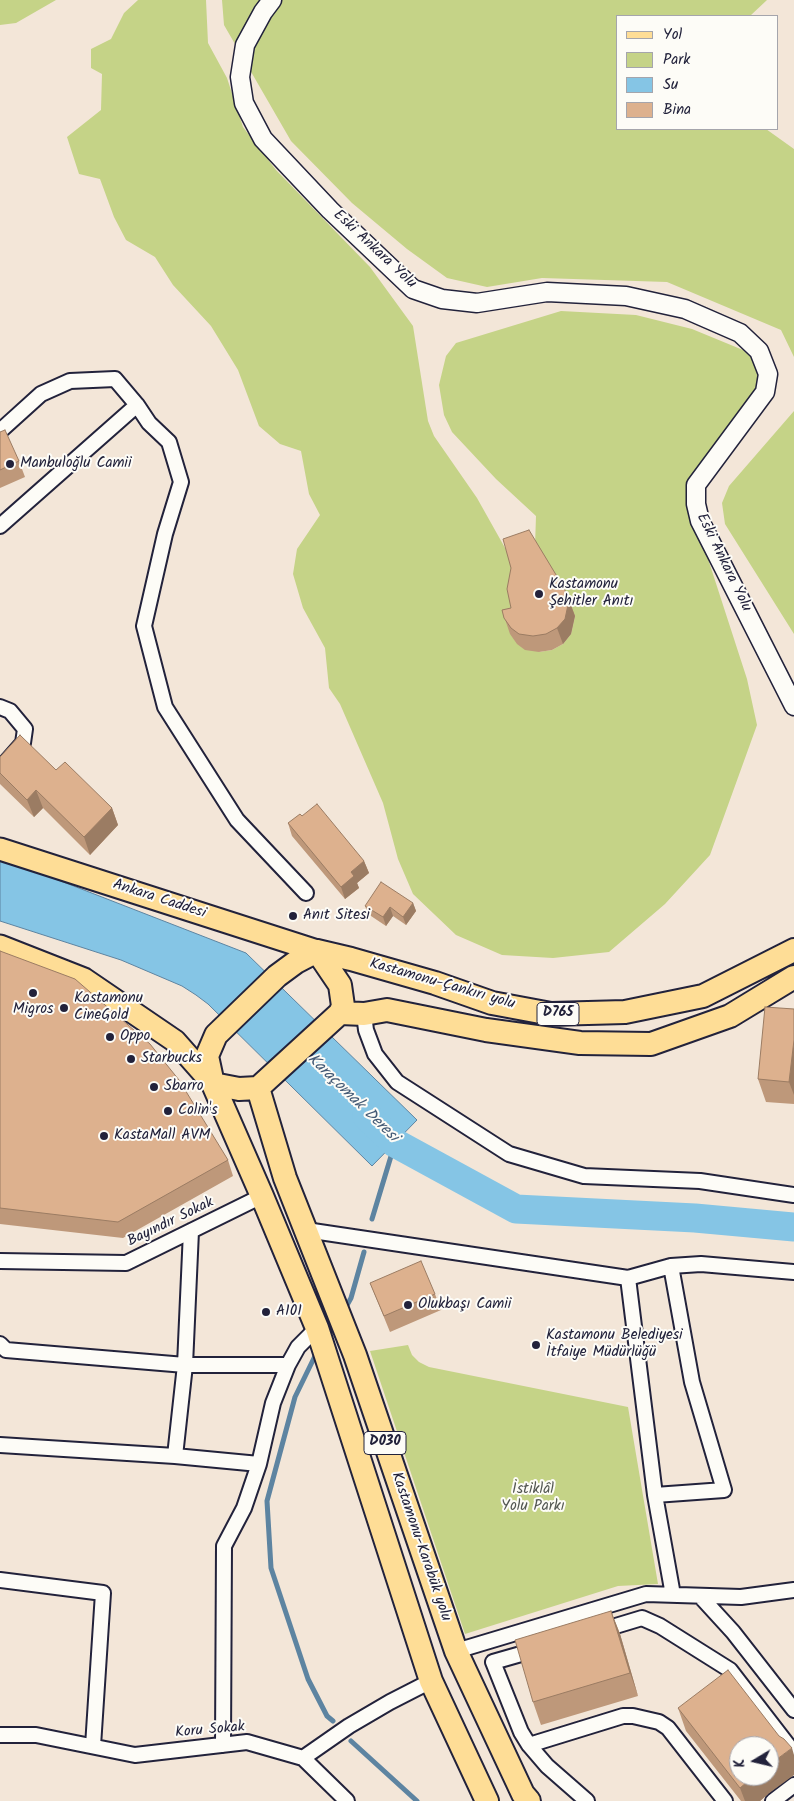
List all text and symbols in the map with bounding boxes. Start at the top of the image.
legend [616,15,779,130]
text: Yol [663,23,682,47]
text: Park [663,48,690,72]
text: Su [663,73,678,97]
text: Bina [663,98,691,122]
street label: Eski Ankara Yolu [329,207,419,293]
place label: Manbuloğlu Camii [20,455,131,473]
marker: Manbuloğlu Camii [4,458,16,470]
street label: Eski Ankara Yolu [691,511,755,615]
place label: Kastamonu Şehitler Anıtı [549,576,633,611]
marker: Kastamonu Şehitler Anıtı [533,588,545,600]
street label: Ankara Caddesi [110,876,208,924]
place label: Anıt Sitesi [303,907,370,925]
marker: Anıt Sitesi [287,910,299,922]
street label: Kastamonu-Çankırı yolu [367,956,517,1014]
marker: Migros [27,987,39,999]
place label: Kastamonu CineGold [74,990,143,1025]
place label: Migros [13,1001,53,1019]
marker: Kastamonu CineGold [58,1002,70,1014]
road number: D765 [537,1002,579,1026]
place label: Oppo [120,1028,150,1046]
marker: Oppo [104,1031,116,1043]
place label: Starbucks [141,1050,202,1068]
water label: Karaçomak Deresi [303,1051,401,1147]
marker: Starbucks [125,1053,137,1065]
place label: Sbarro [164,1078,204,1096]
marker: Sbarro [148,1081,160,1093]
place label: Colin's [178,1102,218,1120]
marker: Colin's [162,1105,174,1117]
place label: KastaMall AVM [114,1127,210,1145]
marker: KastaMall AVM [98,1130,110,1142]
street label: Bayındır Sokak [125,1194,217,1252]
place label: Olukbaşı Camii [418,1296,511,1314]
marker: Olukbaşı Camii [402,1299,414,1311]
place label: A101 [276,1303,302,1321]
marker: A101 [260,1306,272,1318]
place label: Kastamonu Belediyesi İtfaiye Müdürlüğü [546,1327,683,1362]
marker: Kastamonu Belediyesi İtfaiye Müdürlüğü [530,1339,542,1351]
road number: D030 [364,1432,406,1455]
street label: Kastamonu-Karabük yolu [386,1470,454,1624]
park label: İstiklâl Yolu Parkı [501,1481,565,1516]
street label: Koru Sokak [174,1719,246,1743]
north arrow [729,1736,779,1786]
text: K [729,1757,752,1769]

